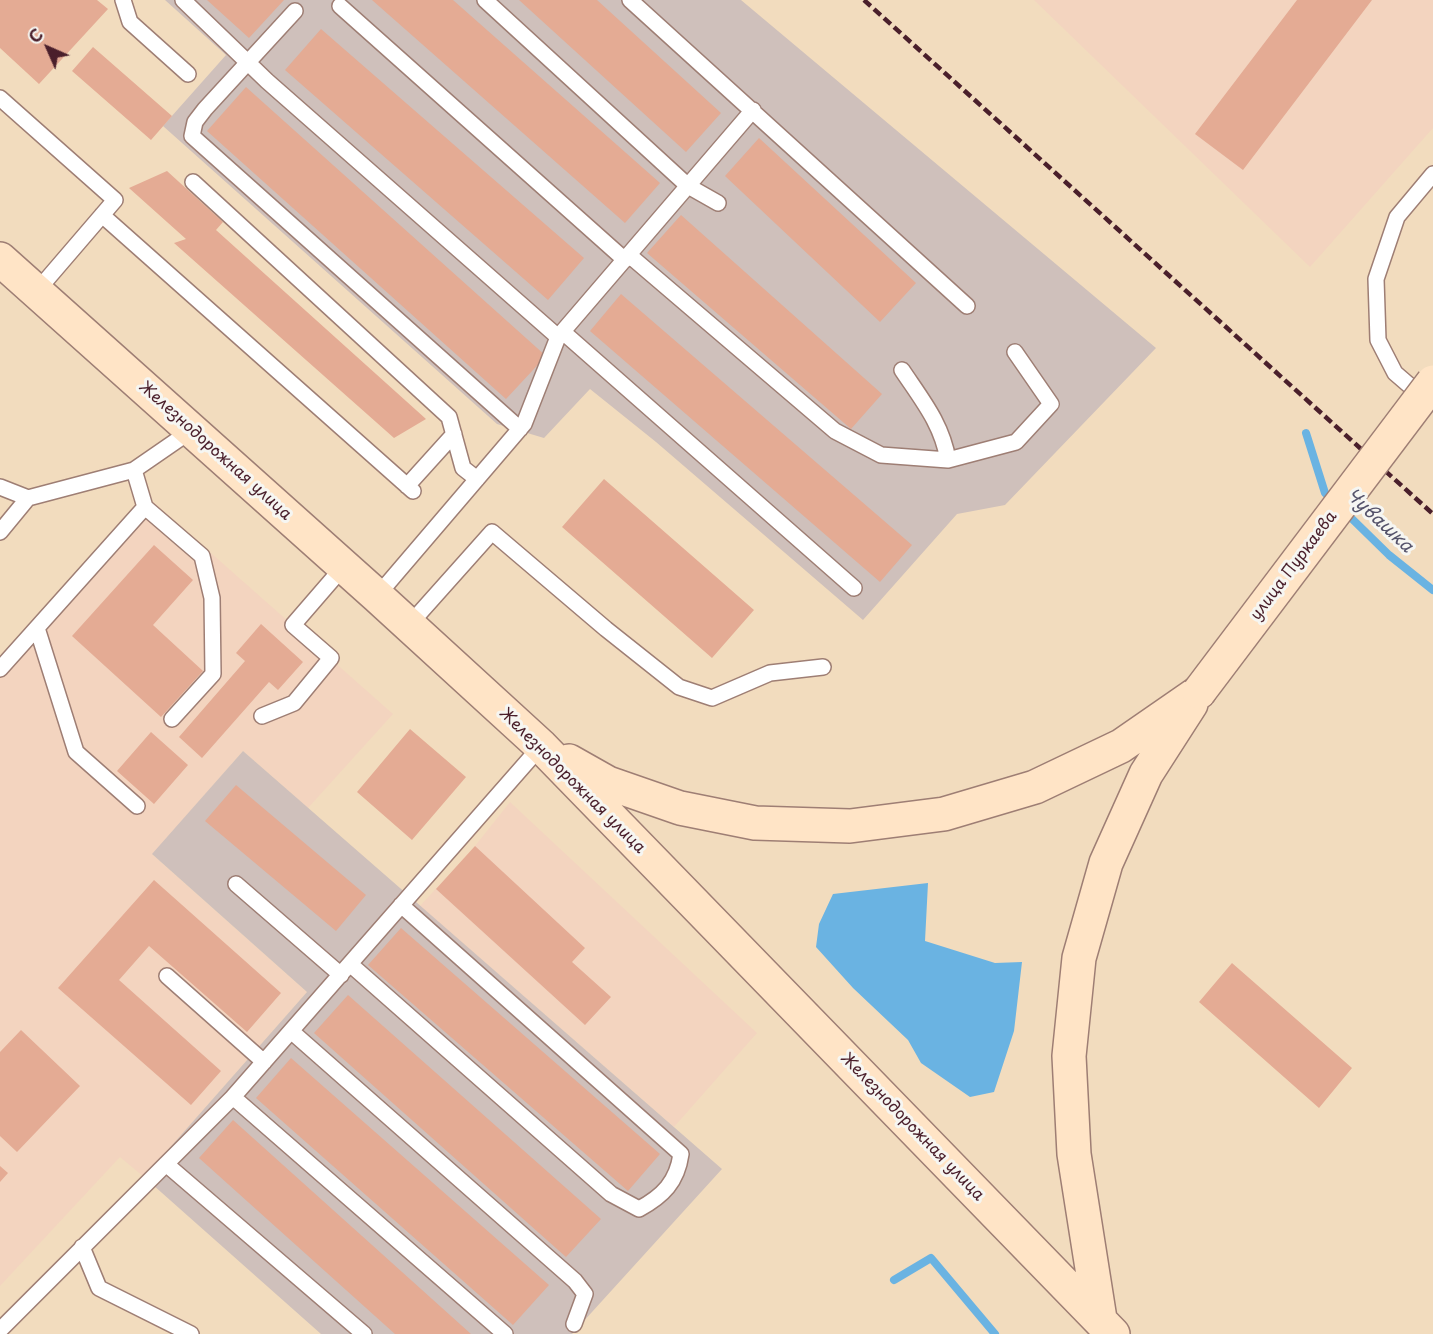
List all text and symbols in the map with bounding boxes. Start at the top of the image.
north arrow [18,18,78,78]
text: С [23,23,48,48]
street label: Железнодорожная улица [135,378,295,524]
water label: Чувашка [1341,485,1417,557]
street label: улица Пуркаева [1247,508,1341,624]
street label: Железнодорожная улица [495,704,649,858]
street label: Железнодорожная улица [836,1049,988,1205]

